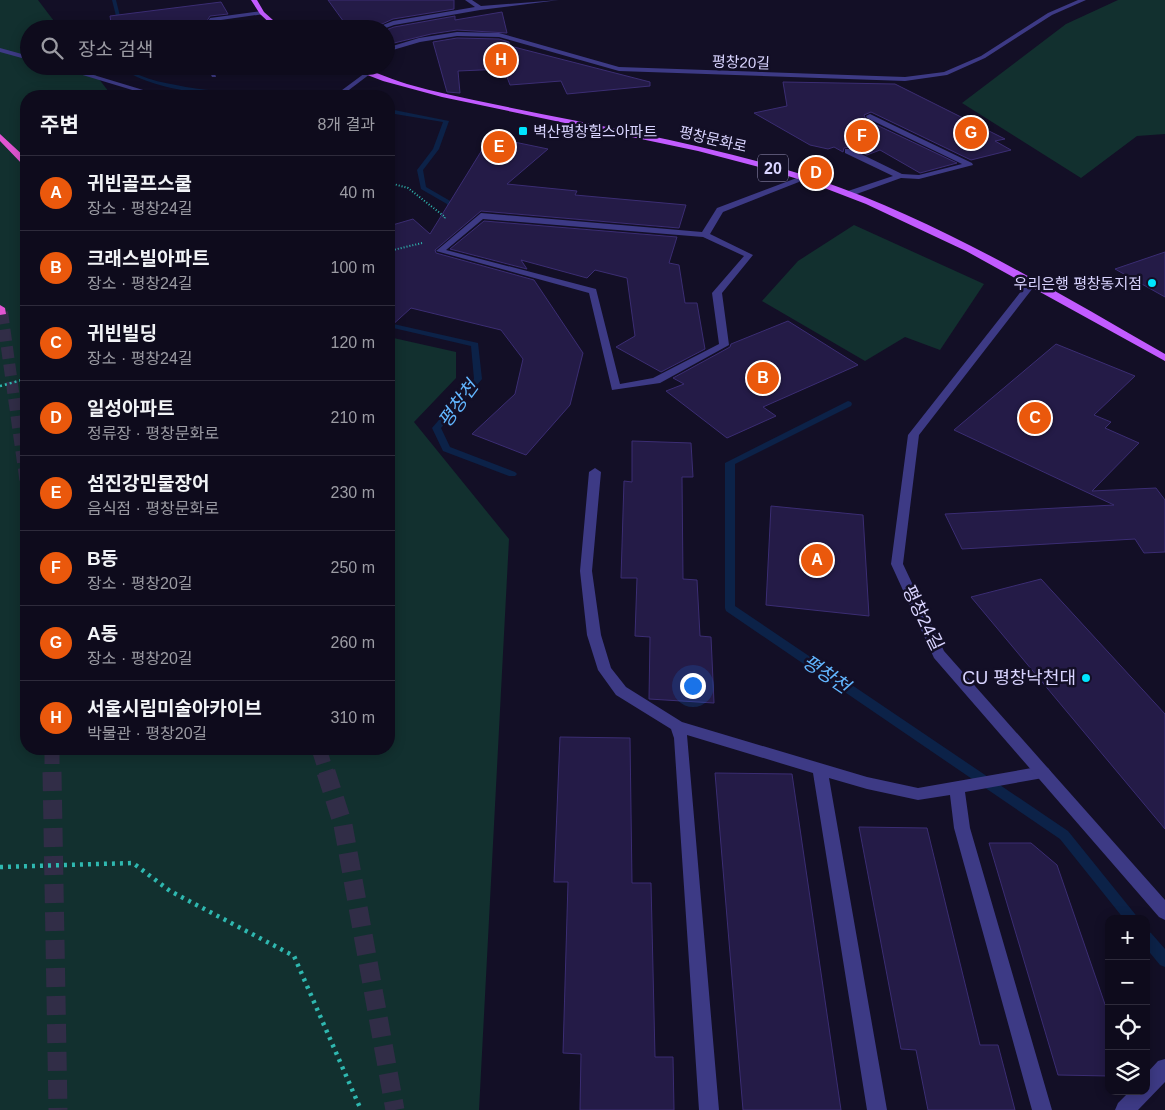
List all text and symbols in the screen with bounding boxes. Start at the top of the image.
search box [20,20,395,75]
icon: search [38,34,66,62]
text: 장소 검색 [78,39,153,60]
pin: H [485,41,517,79]
street label: 평창20길 [712,52,770,72]
text: 주변 [40,113,79,136]
pin: G [955,114,987,152]
text: 8개 결과 [317,116,375,133]
pin: F [846,117,878,155]
place label: 벽산평창힐스아파트 [533,123,657,140]
street label: 평창문화로 [677,123,749,155]
marker: 벽산평창힐스아파트 [517,125,529,137]
pin: E [483,128,515,166]
road number: 20 [758,154,788,182]
pin: D [800,154,832,192]
text: 귀빈골프스쿨 [87,173,192,194]
text: A [50,184,62,201]
text: 40 m [339,184,375,201]
text: 장소 · 평창24길 [87,200,193,217]
text: 크래스빌아파트 [87,248,209,269]
text: B [50,259,62,276]
text: 100 m [331,259,375,276]
text: 장소 · 평창24길 [87,275,193,292]
place label: 우리은행 평창동지점 [1014,275,1142,292]
marker: 우리은행 평창동지점 [1146,277,1158,289]
text: 귀빈빌딩 [87,323,157,344]
text: C [50,334,62,351]
text: 120 m [331,334,375,351]
text: 장소 · 평창24길 [87,350,193,367]
pin: B [747,359,779,397]
water label: 평창천 [434,375,483,431]
text: 일성아파트 [87,398,174,419]
pin: C [1019,399,1051,437]
text: D [50,409,62,426]
text: 210 m [331,409,375,426]
text: 정류장 · 평창문화로 [87,425,219,442]
text: 섬진강민물장어 [87,473,209,494]
text: E [51,484,61,501]
text: 230 m [331,484,375,501]
text: 음식점 · 평창문화로 [87,500,219,517]
pin: A [801,541,833,579]
text: B동 [87,548,118,569]
text: F [51,559,61,576]
text: 250 m [331,559,375,576]
text: 장소 · 평창20길 [87,575,193,592]
street label: 평창24길 [899,582,947,654]
text: A동 [87,623,118,644]
text: G [50,634,62,651]
text: 260 m [331,634,375,651]
text: 장소 · 평창20길 [87,650,193,667]
water label: 평창천 [798,651,855,698]
place label: CU 평창낙천대 [962,668,1076,688]
marker: CU 평창낙천대 [1080,672,1092,684]
your location [680,673,706,699]
text: 서울시립미술아카이브 [87,698,262,719]
text: H [50,709,62,726]
text: 310 m [331,709,375,726]
text: 박물관 · 평창20길 [87,725,207,742]
map controls [1105,915,1150,1095]
button: + [1105,915,1150,960]
button: − [1105,960,1150,1005]
button: locate [1105,1005,1150,1050]
button: layers [1105,1050,1150,1095]

